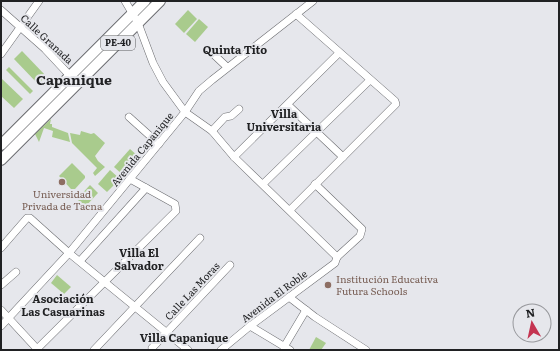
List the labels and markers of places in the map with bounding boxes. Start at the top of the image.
marker: Universidad Privada de Tacna [57,177,67,187]
place label: Universidad Privada de Tacna [22,186,103,213]
place label: Institución Educativa Futura Schools [336,271,439,298]
marker: Institución Educativa Futura Schools [323,280,333,290]

